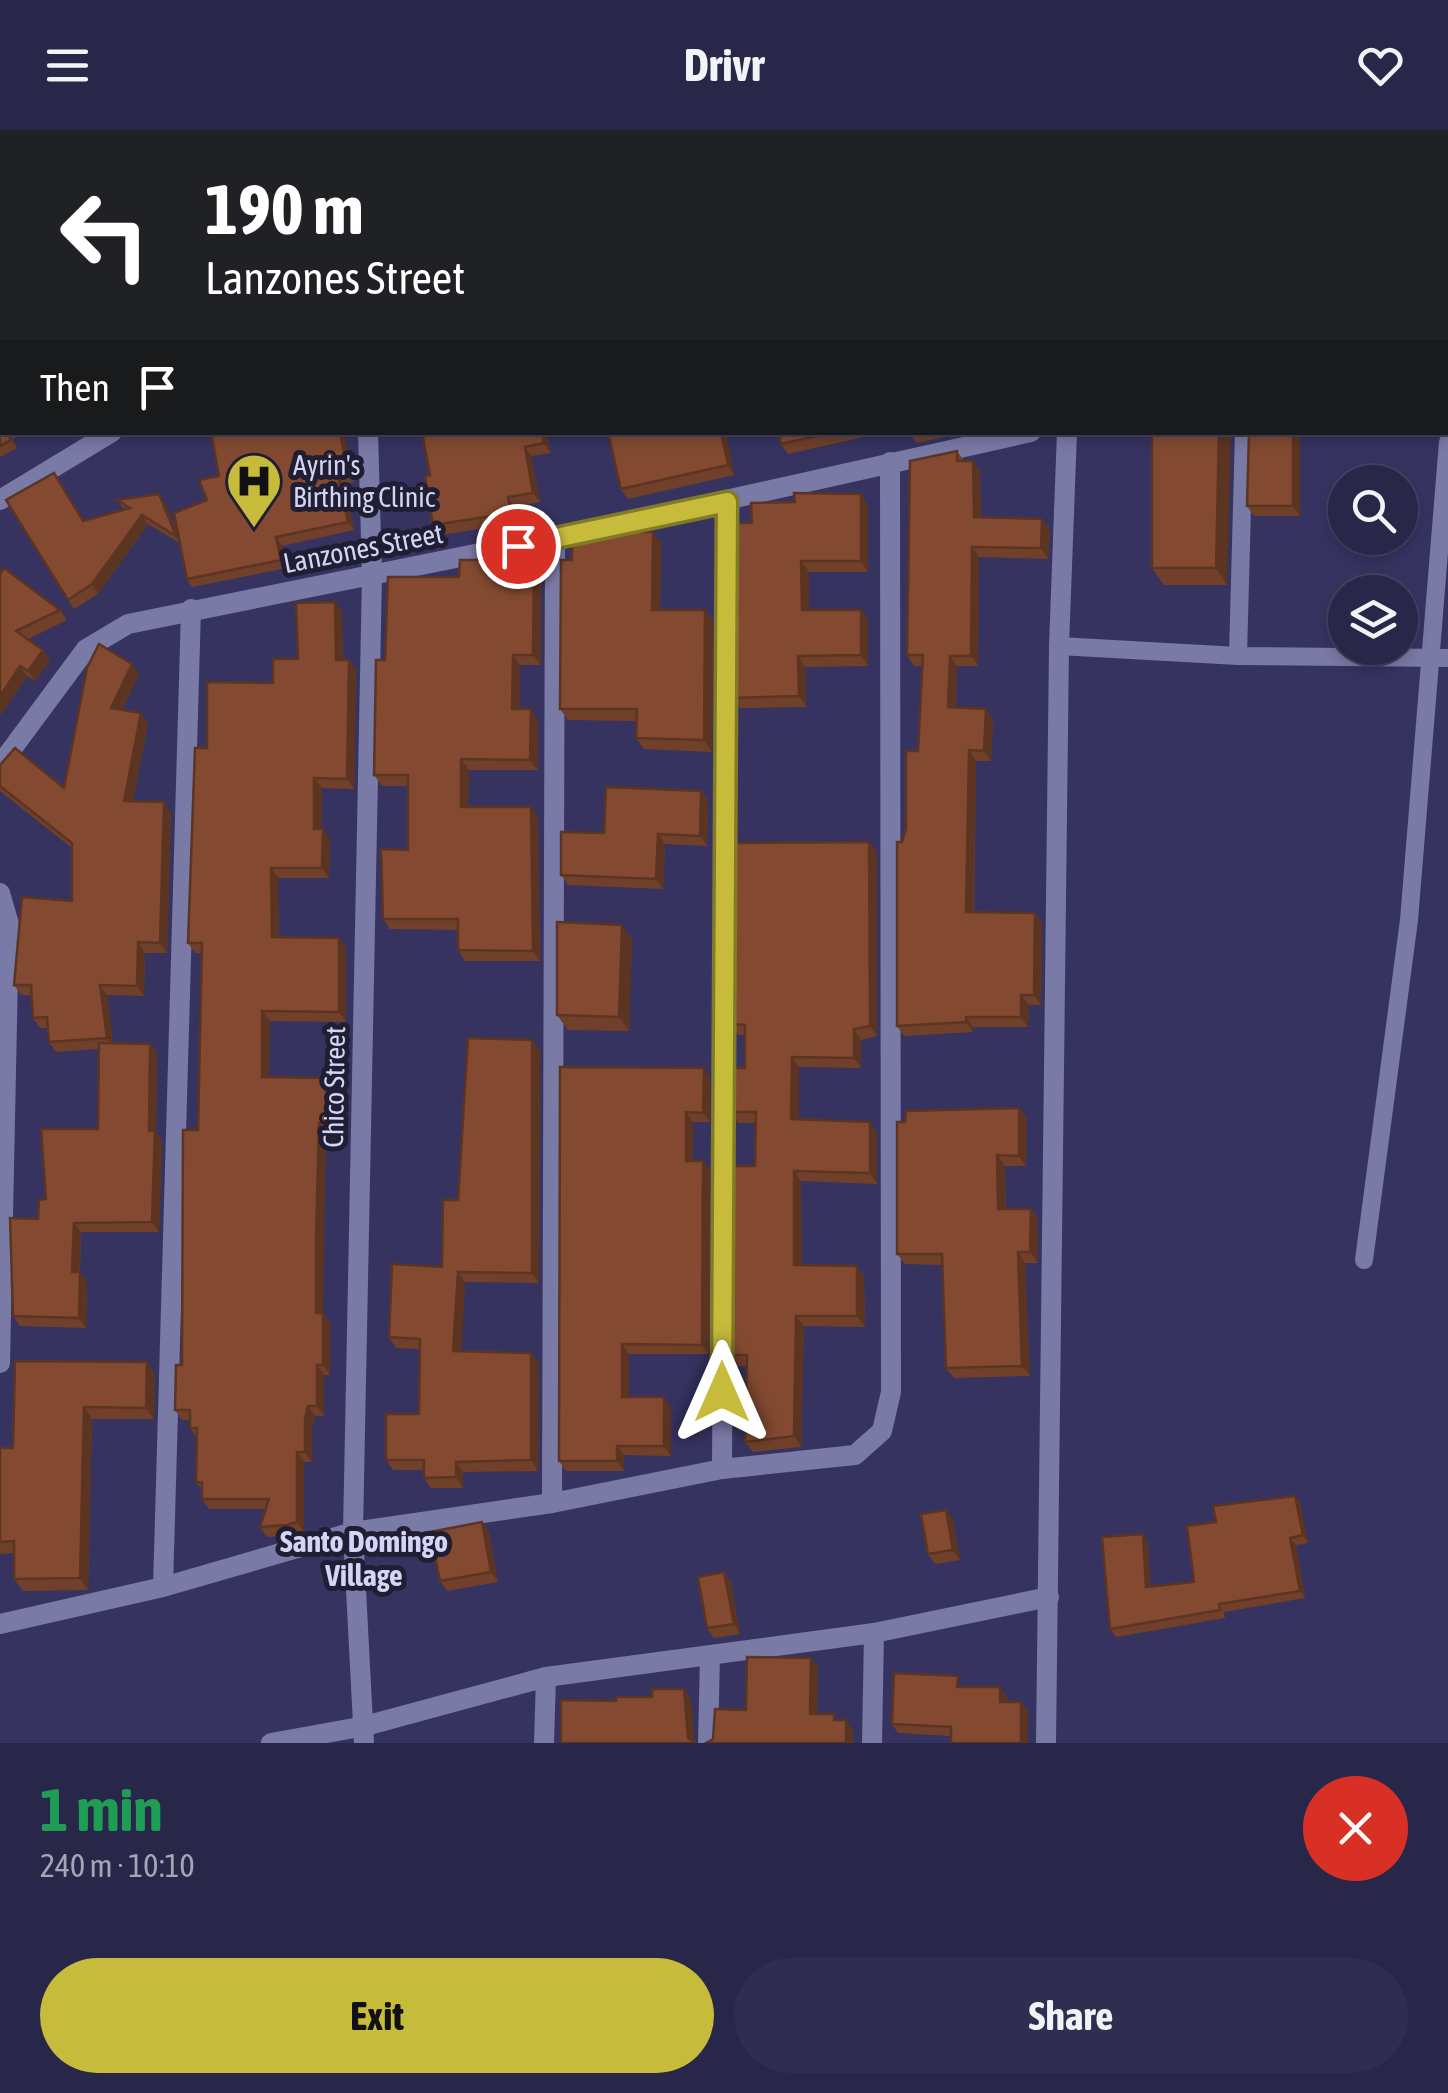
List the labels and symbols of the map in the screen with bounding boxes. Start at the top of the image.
place label: Ayrin's Birthing Clinic [293,449,436,513]
hospital icon: Ayrin's Birthing Clinic [224,451,284,530]
pin [476,504,561,589]
street label: Lanzones Street [281,517,445,579]
street label: Chico Street [317,1026,351,1148]
position arrow [670,1340,774,1444]
district label: Santo Domingo Village [280,1524,448,1592]

